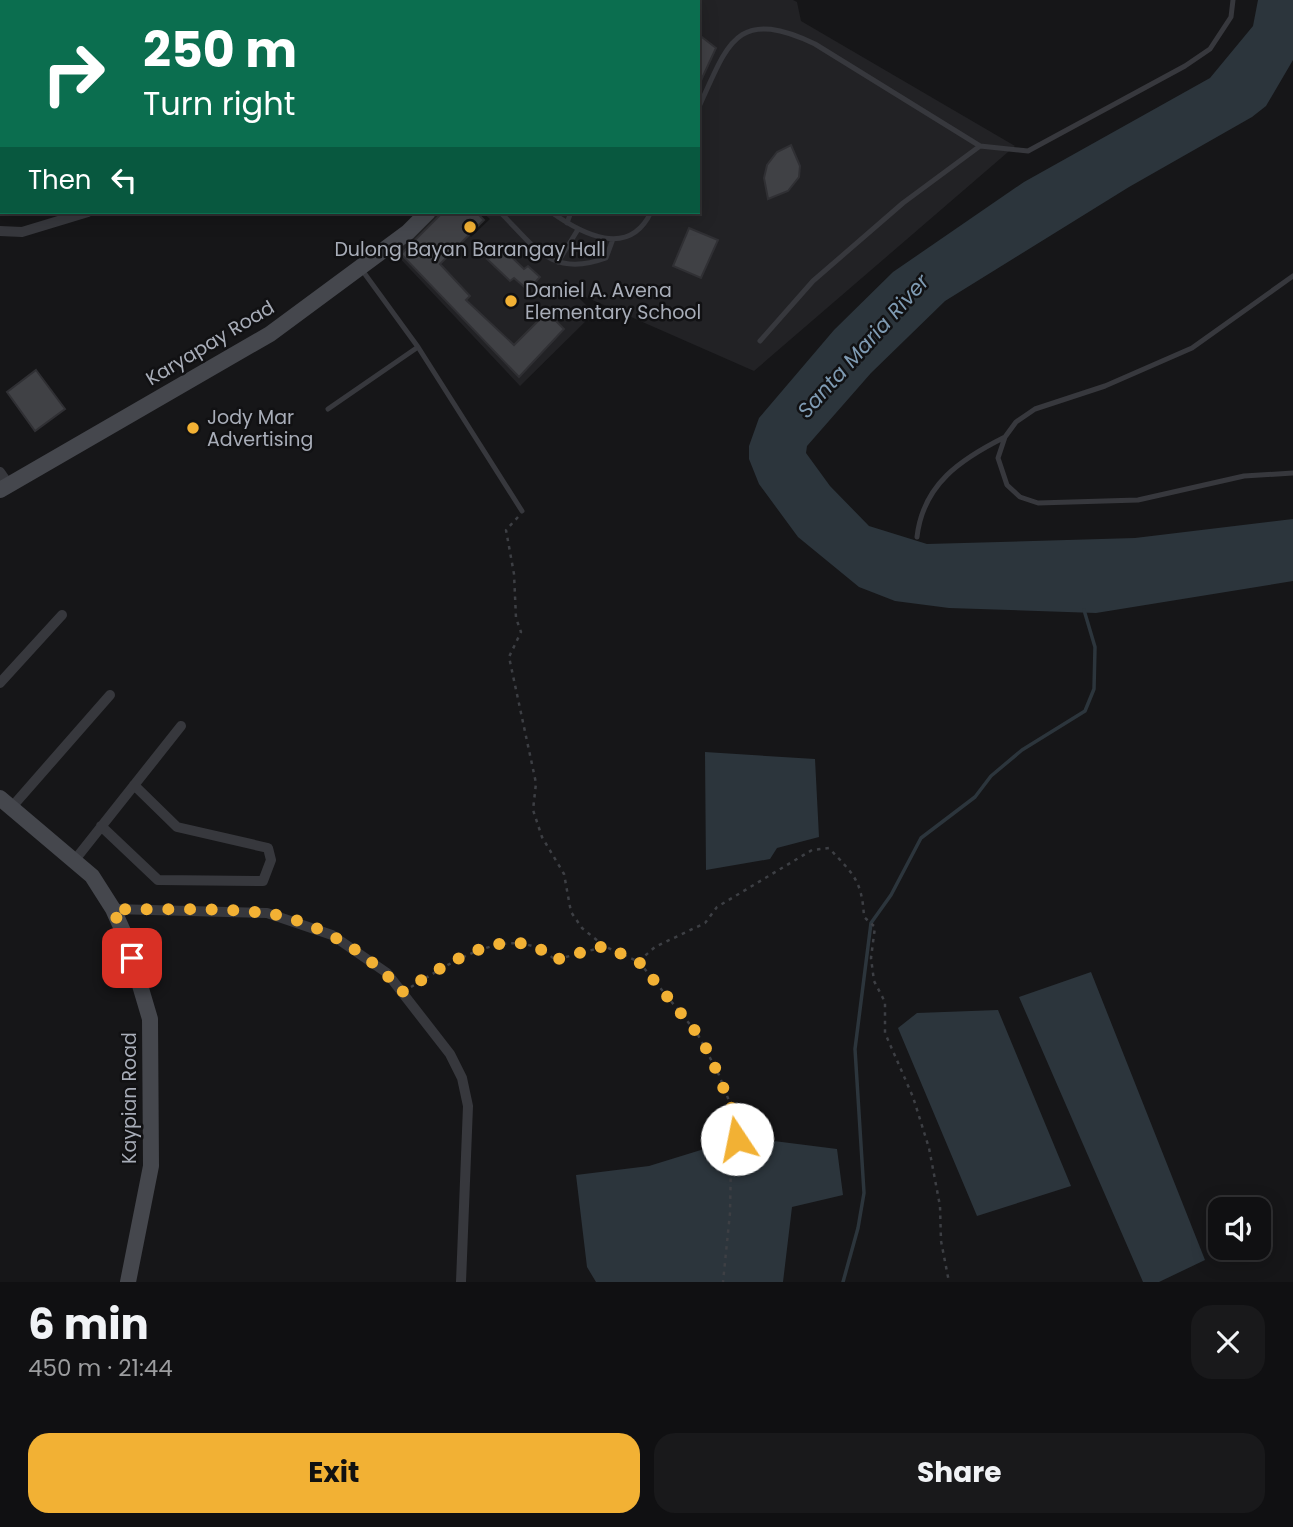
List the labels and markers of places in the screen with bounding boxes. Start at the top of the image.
marker: Dulong Bayan Barangay Hall [462,219,478,235]
place label: Dulong Bayan Barangay Hall [334,236,606,263]
place label: Daniel A. Avena Elementary School [525,277,701,326]
marker: Daniel A. Avena Elementary School [503,293,519,309]
place label: Jody Mar Advertising [207,404,313,453]
marker: Jody Mar Advertising [185,420,201,436]
pin [102,928,162,988]

